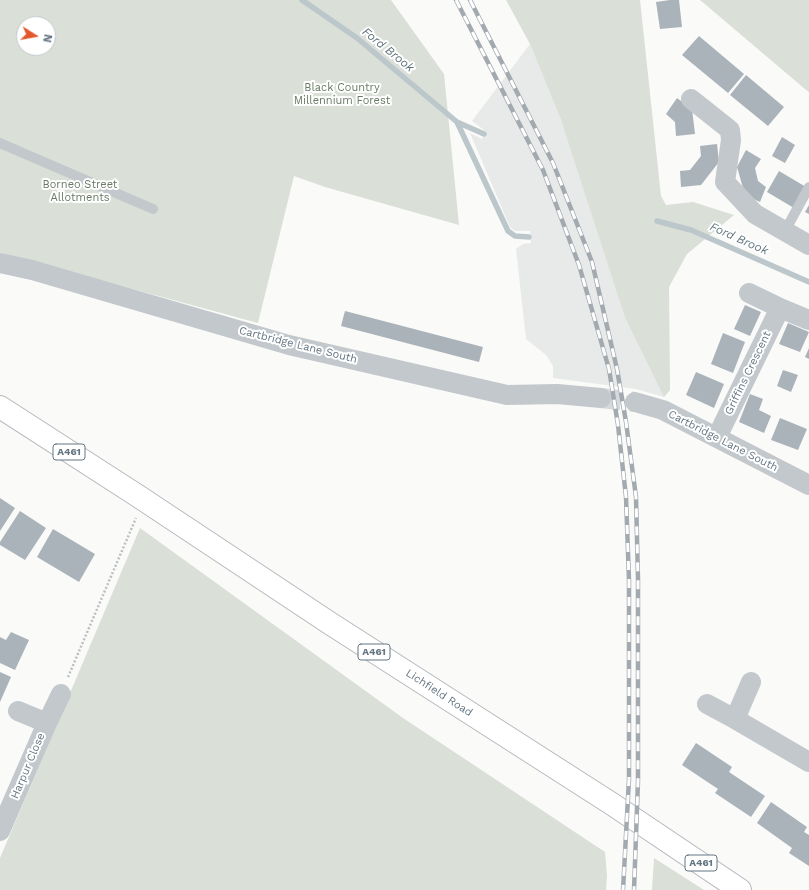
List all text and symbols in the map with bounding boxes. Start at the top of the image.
north arrow [16,16,56,56]
water label: Ford Brook [359,25,417,75]
text: N [40,33,54,43]
park label: Black Country Millennium Forest [294,81,390,107]
park label: Borneo Street Allotments [43,178,117,204]
water label: Ford Brook [708,220,770,258]
street label: Cartbridge Lane South [238,324,358,366]
street label: Griffins Crescent [722,329,774,417]
street label: Cartbridge Lane South [666,408,780,474]
road number: A461 [53,444,85,460]
road number: A461 [358,644,390,660]
street label: Lichfield Road [403,667,475,719]
street label: Harpur Close [8,731,48,801]
road number: A461 [685,855,717,871]

